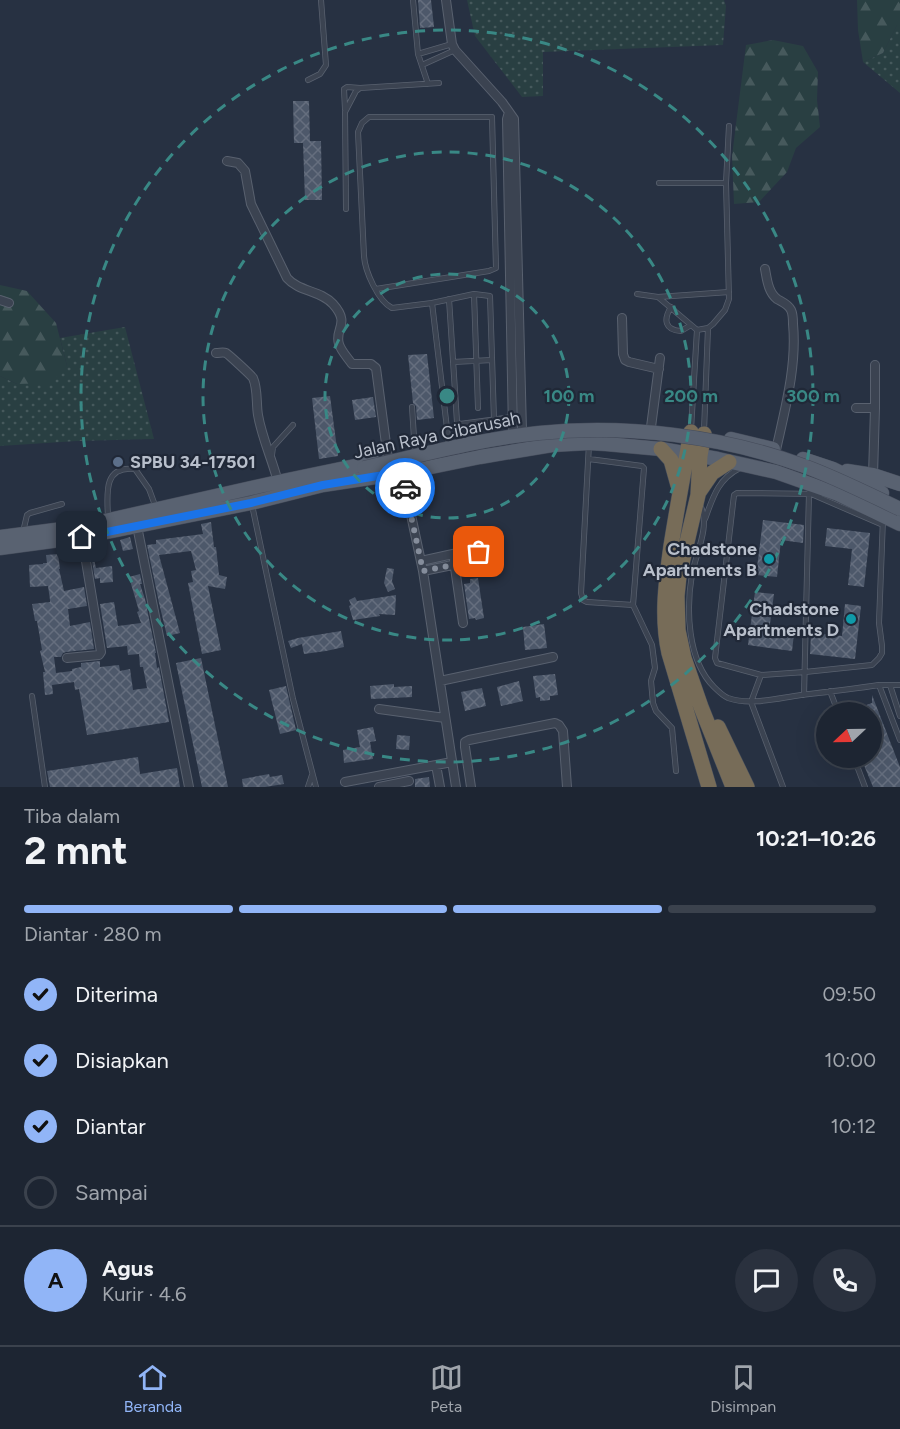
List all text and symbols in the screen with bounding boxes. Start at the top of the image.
text: 100 m [544,385,594,407]
text: 200 m [664,385,718,407]
text: 300 m [786,385,840,407]
centre of rings [437,386,457,406]
street label: Jalan Raya Cibarusah [352,407,522,463]
place label: SPBU 34-17501 [130,451,256,473]
marker: SPBU 34-17501 [111,455,125,469]
courier [375,458,435,518]
icon: car [389,472,422,505]
pin [56,511,107,562]
icon: home [65,520,98,553]
pin [453,526,504,577]
icon: bag [462,535,495,568]
place label: Chadstone Apartments B [643,538,757,581]
marker: Chadstone Apartments B [762,552,776,566]
place label: Chadstone Apartments D [723,598,839,641]
marker: Chadstone Apartments D [844,612,858,626]
north arrow [816,702,882,768]
map controls [816,702,882,768]
text: Tiba dalam [24,804,120,828]
text: 10:21–10:26 [756,825,876,852]
text: 2 mnt [24,827,128,874]
text: Diantar · 280 m [24,922,161,946]
icon: check [24,978,57,1011]
text: Diterima [75,981,158,1008]
text: 09:50 [822,982,876,1006]
icon: check [24,1044,57,1077]
text: Disiapkan [75,1047,169,1074]
text: 10:00 [824,1048,876,1072]
icon: check [24,1110,57,1143]
text: Diantar [75,1113,146,1140]
text: 10:12 [830,1114,876,1138]
text: Sampai [75,1179,148,1206]
button: chat [735,1249,798,1312]
button: phone [813,1249,876,1312]
text: Agus [102,1255,153,1282]
text: A [48,1267,63,1294]
text: Kurir · 4.6 [102,1282,186,1306]
tab: Beranda [124,1361,182,1416]
tab: Peta [430,1361,463,1416]
tab: Disimpan [710,1361,776,1416]

